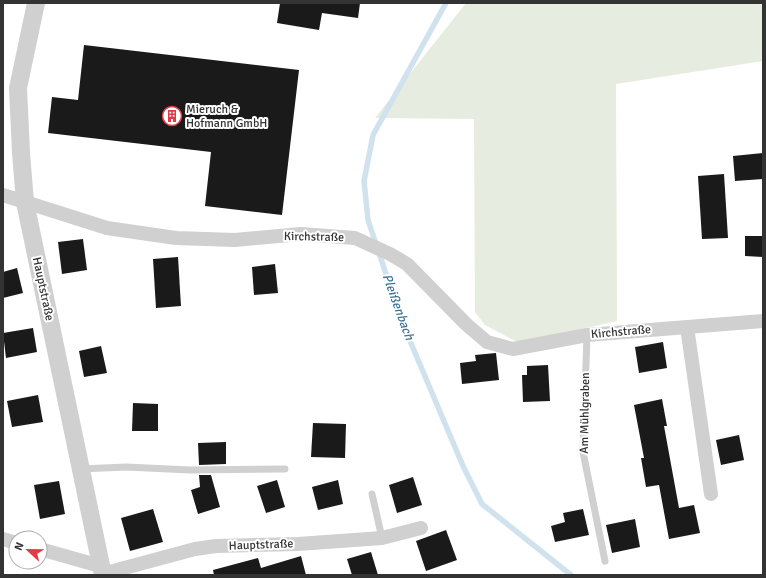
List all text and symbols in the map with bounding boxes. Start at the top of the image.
place label: Mieruch & Hofmann GmbH [186,102,267,131]
building icon: Mieruch & Hofmann GmbH [161,105,183,127]
street label: Kirchstraße [284,229,344,245]
street label: Hauptstraße [29,256,57,322]
water label: Pleißenbach [379,272,418,343]
street label: Kirchstraße [590,322,652,342]
street label: Am Mühlgraben [577,372,593,454]
north arrow [8,530,48,570]
street label: Hauptstraße [228,536,294,554]
text: N [12,540,27,552]

